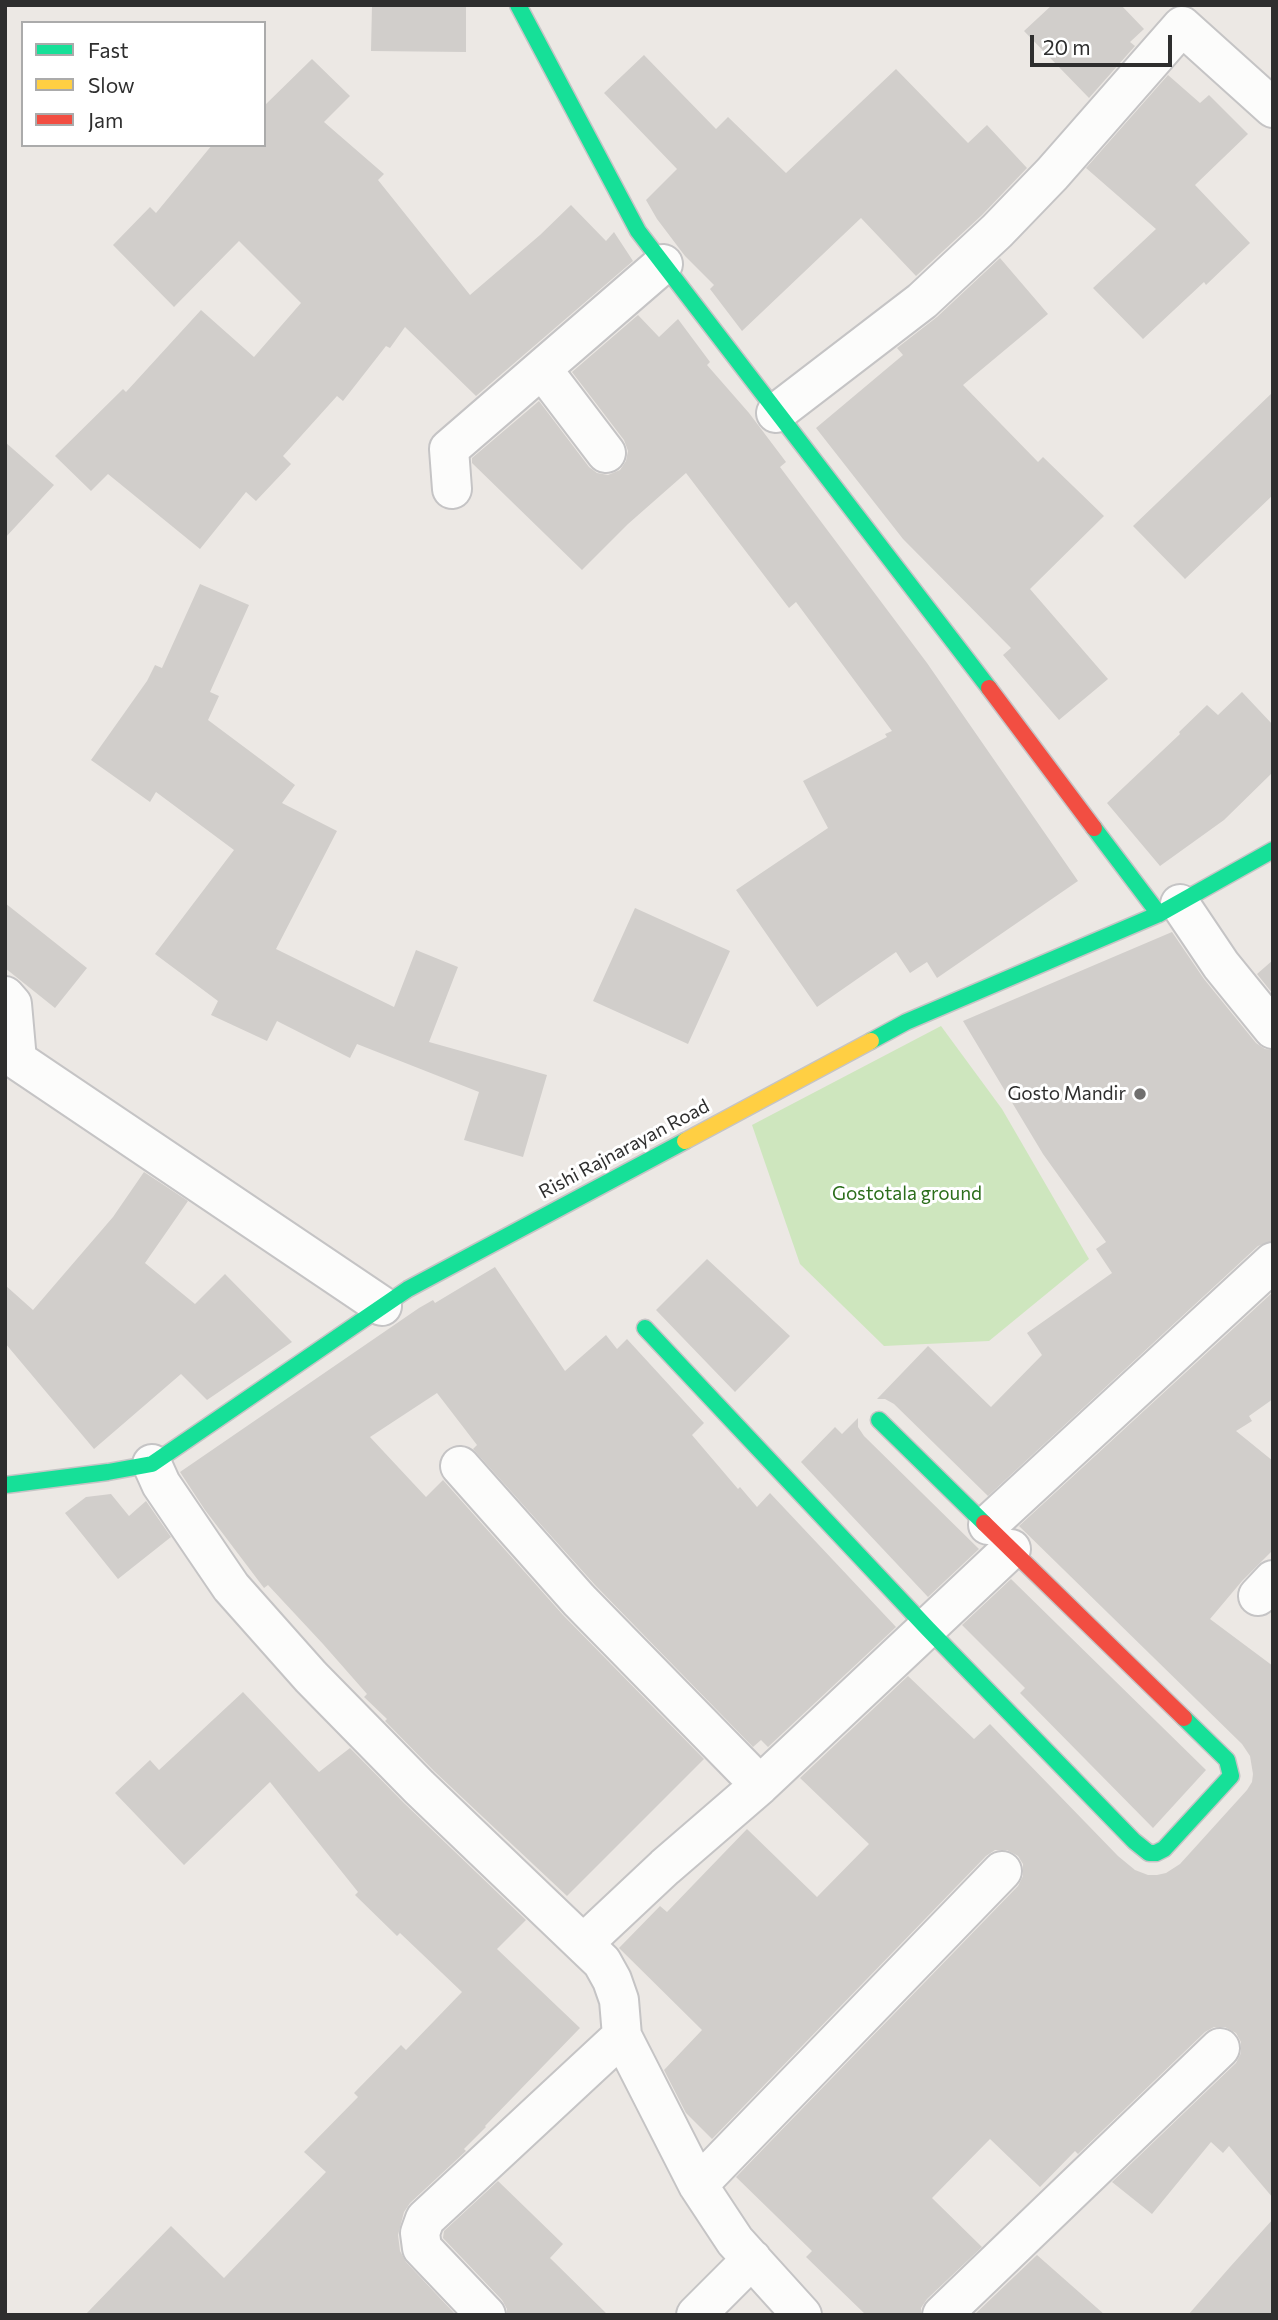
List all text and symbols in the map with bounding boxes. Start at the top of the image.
legend [21,21,266,147]
scale bar [1033,21,1175,65]
text: 20 m [1043,34,1091,59]
text: Fast [88,37,129,62]
text: Slow [88,72,135,97]
text: Jam [88,107,123,132]
place label: Gosto Mandir [1007,1083,1126,1105]
marker: Gosto Mandir [1132,1086,1148,1102]
street label: Rishi Rajnarayan Road [535,1094,713,1204]
park label: Gostotala ground [832,1183,982,1205]

